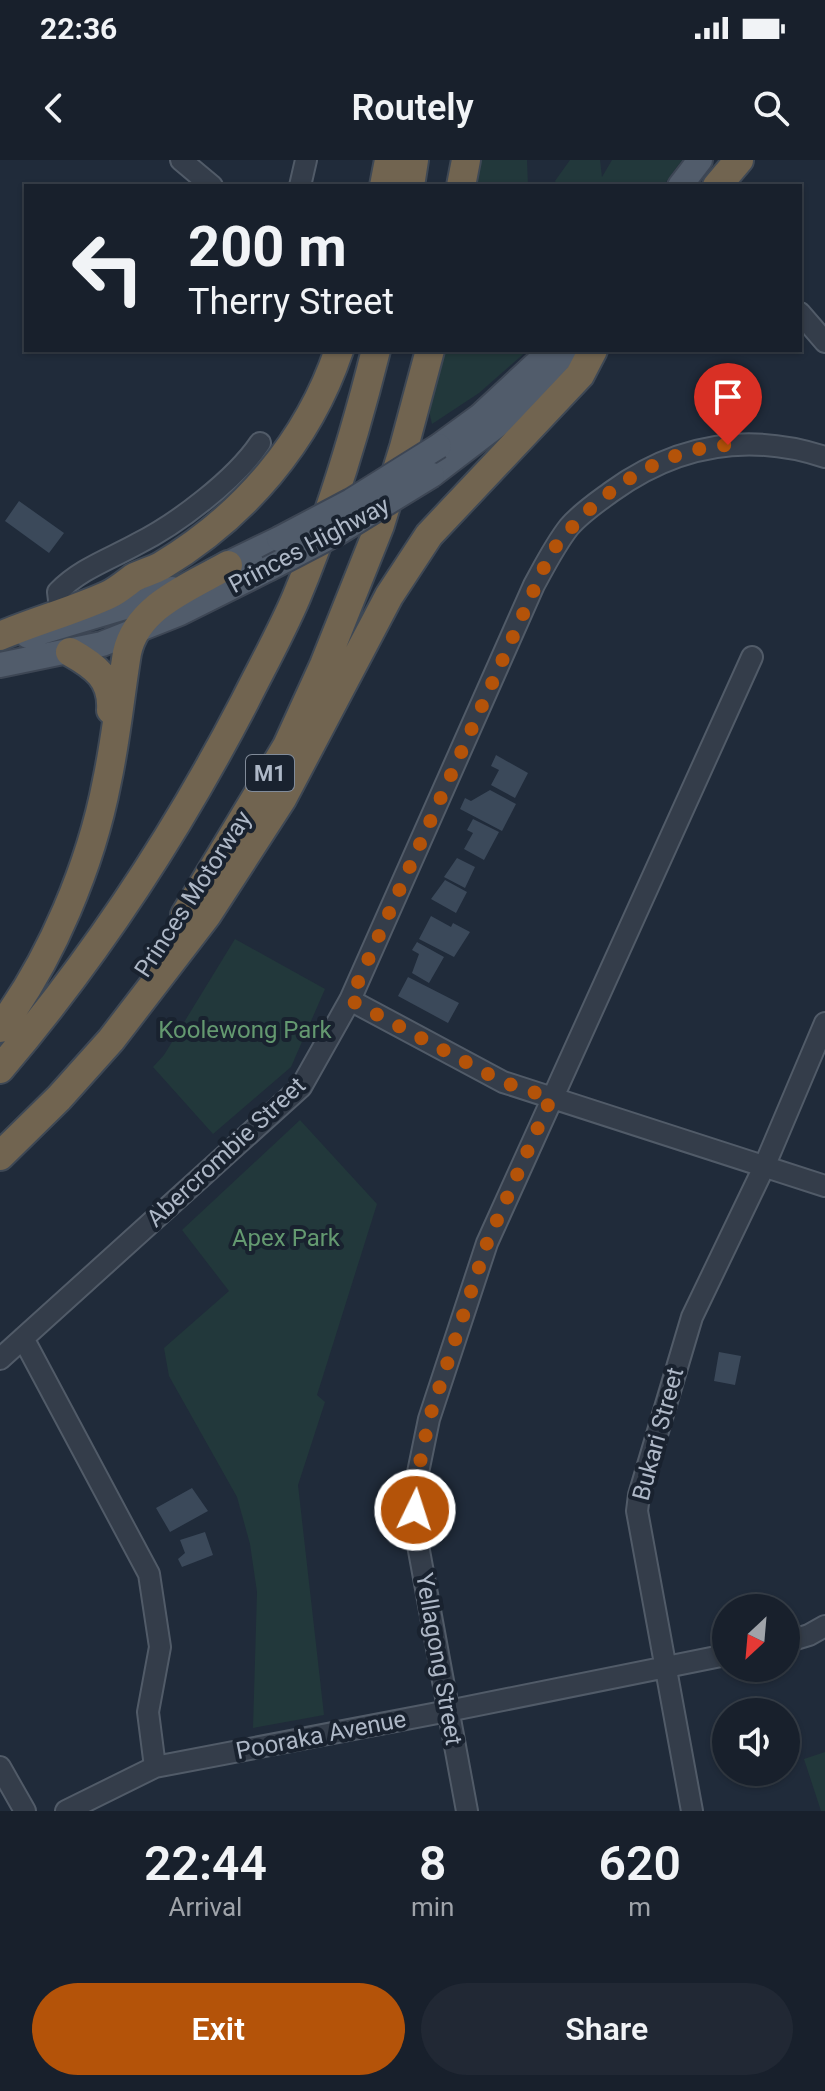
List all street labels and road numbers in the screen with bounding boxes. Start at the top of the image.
street label: Princes Highway [224,491,395,599]
road number: M1 [246,755,294,791]
street label: Princes Motorway [129,805,258,982]
street label: Abercrombie Street [141,1071,311,1233]
street label: Bukari Street [627,1364,689,1504]
street label: Yellagong Street [410,1571,468,1747]
street label: Pooraka Avenue [234,1705,408,1765]

